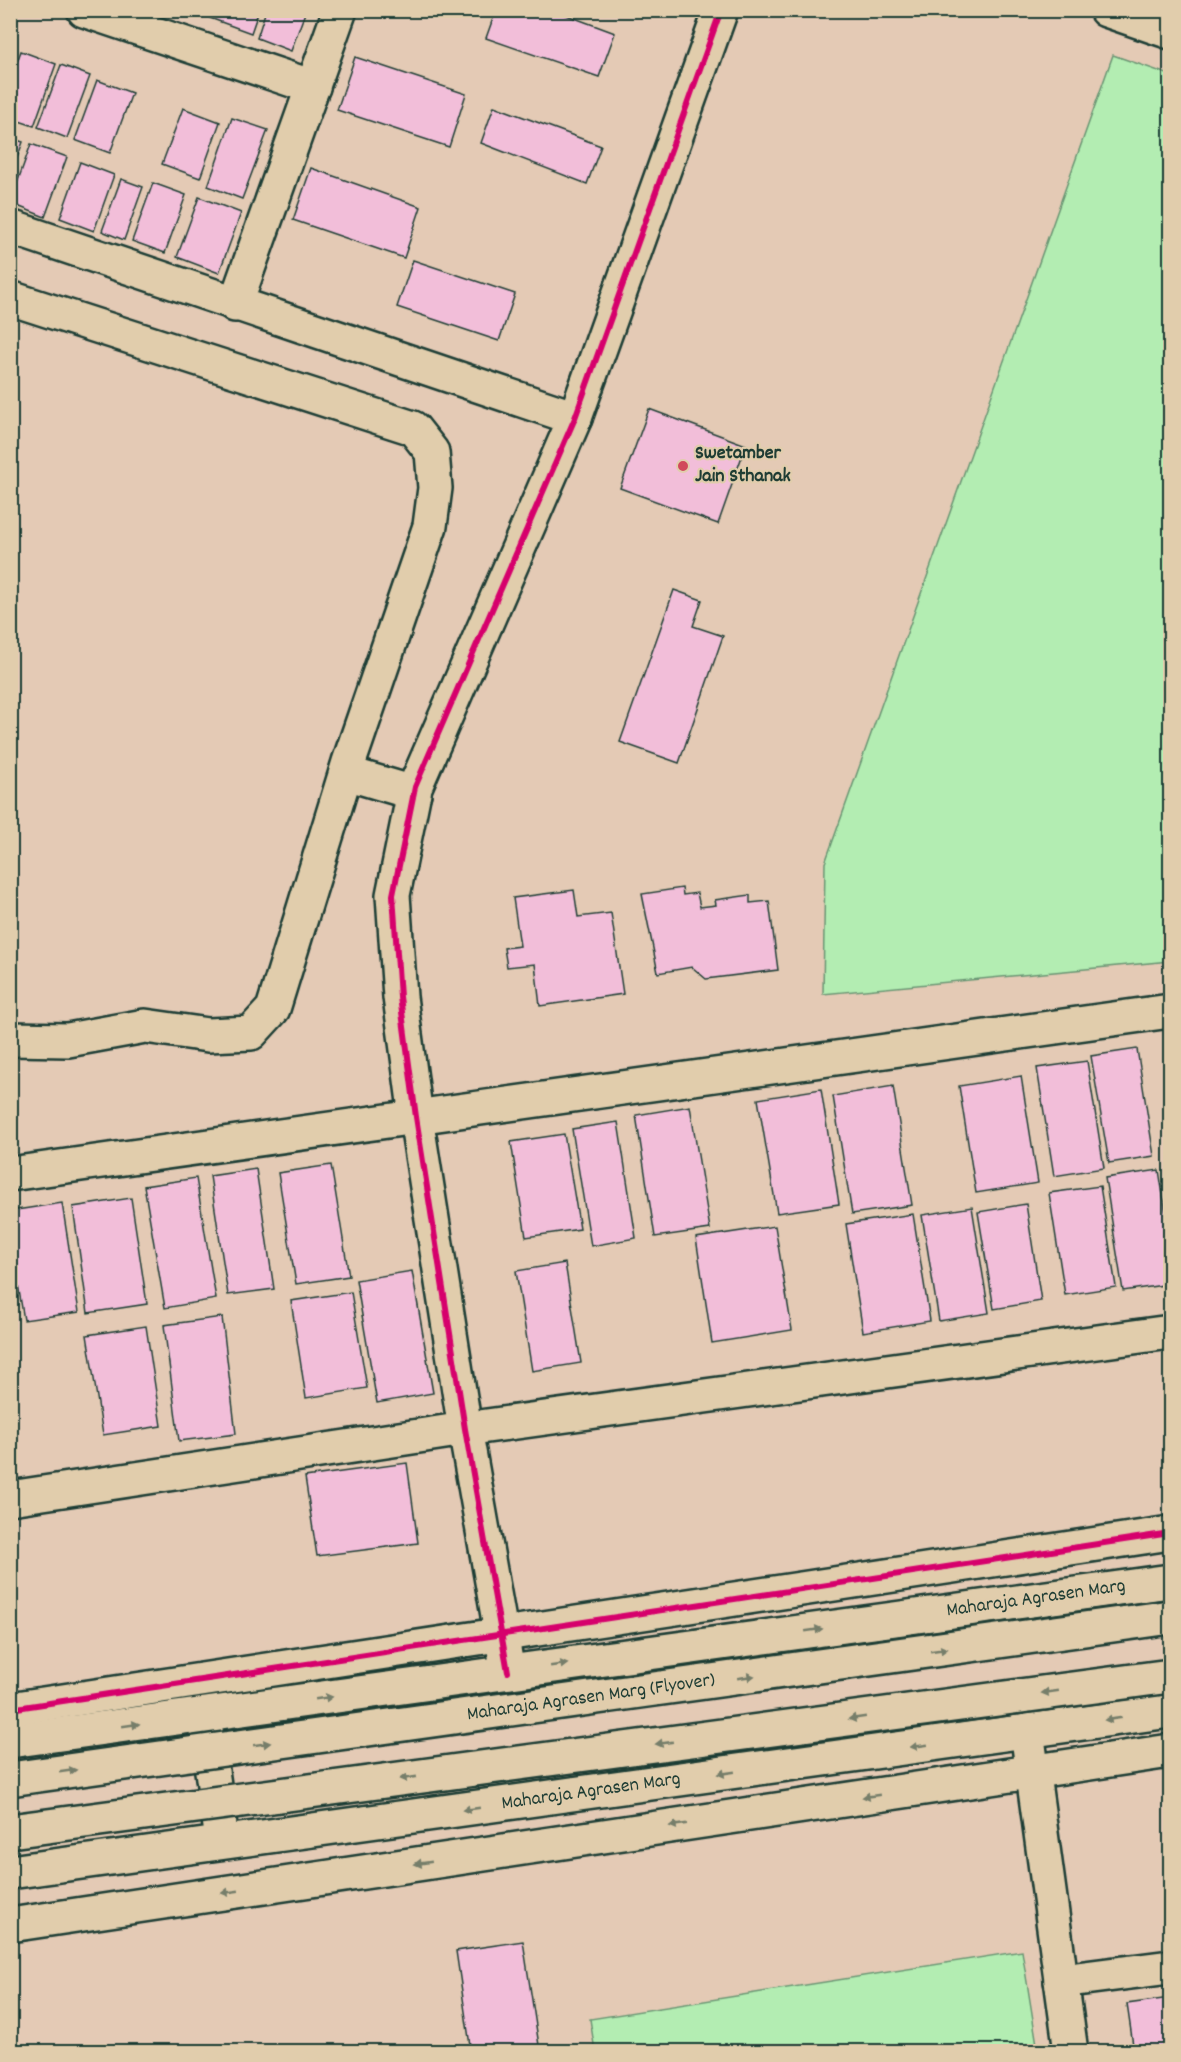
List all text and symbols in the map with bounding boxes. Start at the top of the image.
place label: Swetamber Jain Sthanak [695,440,791,491]
marker: Swetamber Jain Sthanak [676,459,690,473]
street label: Maharaja Agrasen Marg [945,1573,1127,1625]
one-way arrow [805,1625,824,1634]
one-way arrow [930,1645,949,1654]
one-way arrow [549,1661,568,1670]
street label: Maharaja Agrasen Marg (Flyover) [465,1667,717,1729]
one-way arrow [737,1672,756,1681]
one-way arrow [1040,1687,1059,1696]
one-way arrow [315,1693,334,1702]
one-way arrow [847,1713,866,1722]
one-way arrow [1103,1715,1122,1724]
one-way arrow [121,1720,140,1729]
one-way arrow [252,1739,271,1749]
one-way arrow [654,1739,673,1748]
one-way arrow [910,1742,929,1751]
one-way arrow [59,1766,78,1775]
street label: Maharaja Agrasen Marg [500,1766,682,1818]
one-way arrow [717,1769,736,1778]
one-way arrow [398,1773,417,1782]
one-way arrow [861,1792,880,1801]
one-way arrow [461,1804,480,1813]
one-way arrow [668,1821,687,1830]
one-way arrow [413,1859,432,1868]
one-way arrow [220,1888,239,1897]

